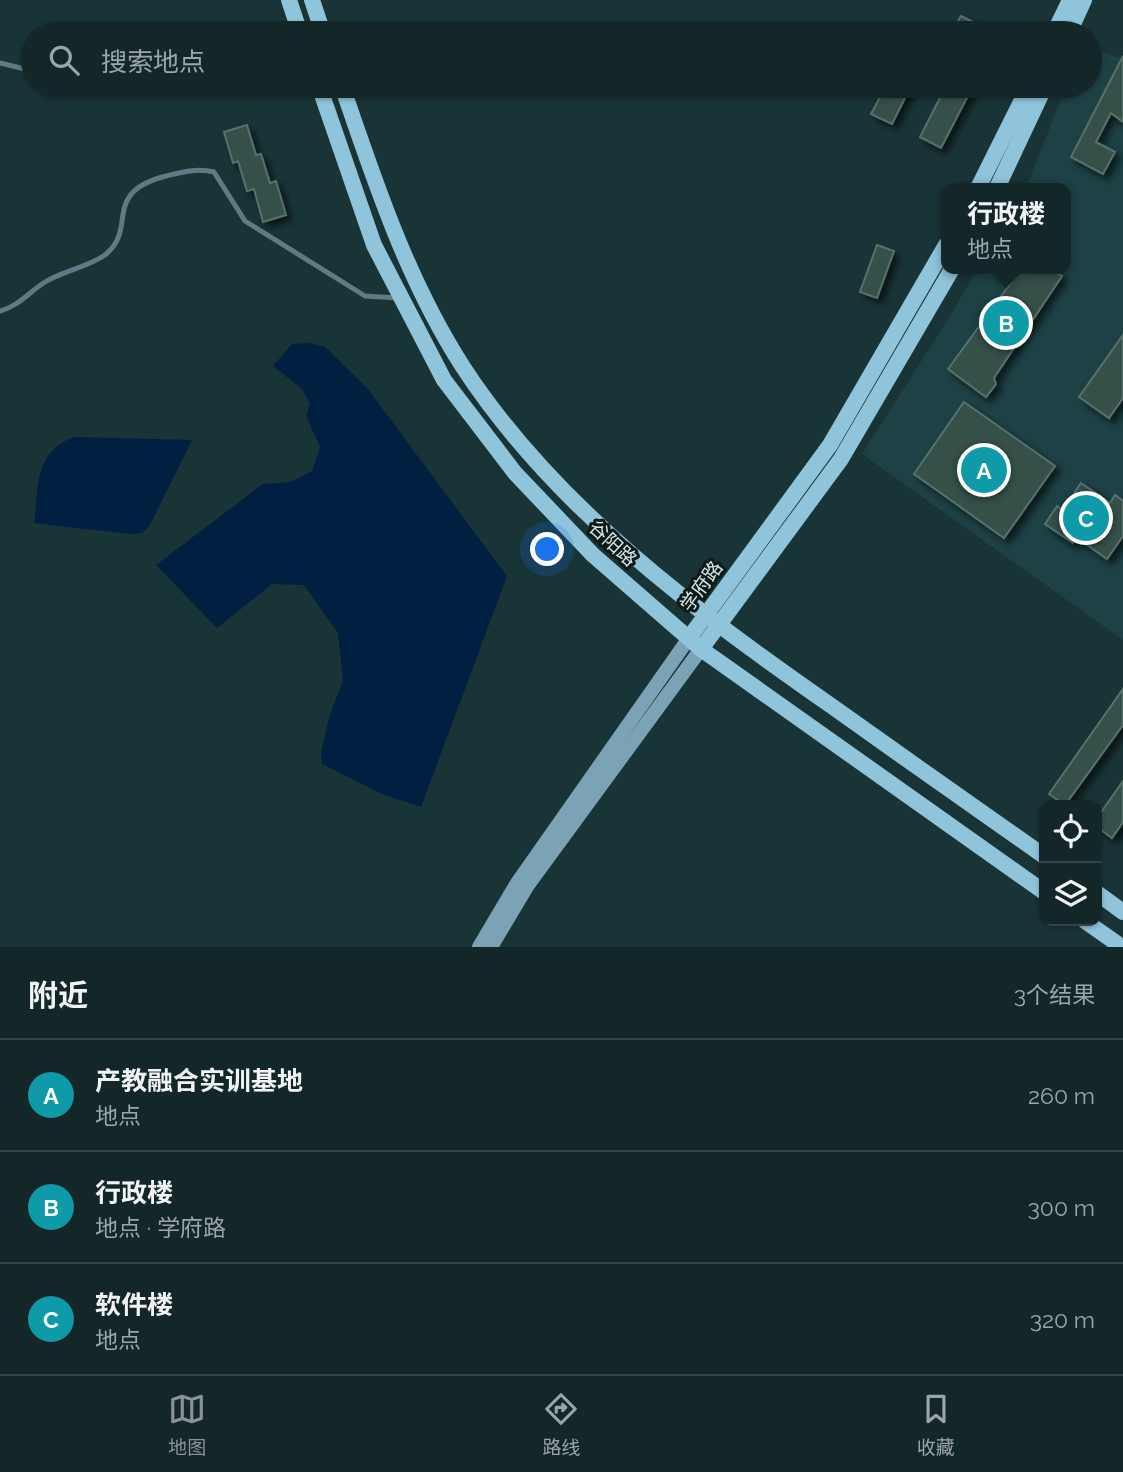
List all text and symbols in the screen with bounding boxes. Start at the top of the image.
search box [21,21,1102,98]
icon: search [45,41,83,79]
text: 搜索地点 [101,47,205,77]
popup [941,183,1071,274]
text: 行政楼 [967,199,1045,229]
text: 地点 [967,235,1013,262]
pin: B [983,297,1029,349]
pin: A [961,444,1007,496]
pin: C [1063,492,1109,544]
street label: 谷阳路 [585,516,641,570]
your location [530,532,564,566]
street label: 学府路 [675,556,727,616]
map controls [1039,800,1102,926]
button: locate [1039,800,1102,863]
button: layers [1039,863,1102,926]
text: 附近 [28,978,88,1013]
text: 3个结果 [1014,981,1095,1008]
text: 产教融合实训基地 [95,1066,303,1096]
text: A [43,1082,59,1109]
text: 260 m [1028,1082,1095,1109]
text: 地点 [95,1102,141,1129]
text: 行政楼 [95,1178,173,1208]
text: B [43,1194,59,1221]
text: 300 m [1028,1194,1095,1221]
text: 地点 · 学府路 [95,1214,226,1241]
text: 软件楼 [95,1290,173,1320]
text: C [43,1306,59,1333]
text: 320 m [1030,1306,1095,1333]
text: 地点 [95,1326,141,1353]
tab: 地图 [168,1390,206,1459]
tab: 路线 [542,1390,581,1459]
tab: 收藏 [917,1390,955,1459]

